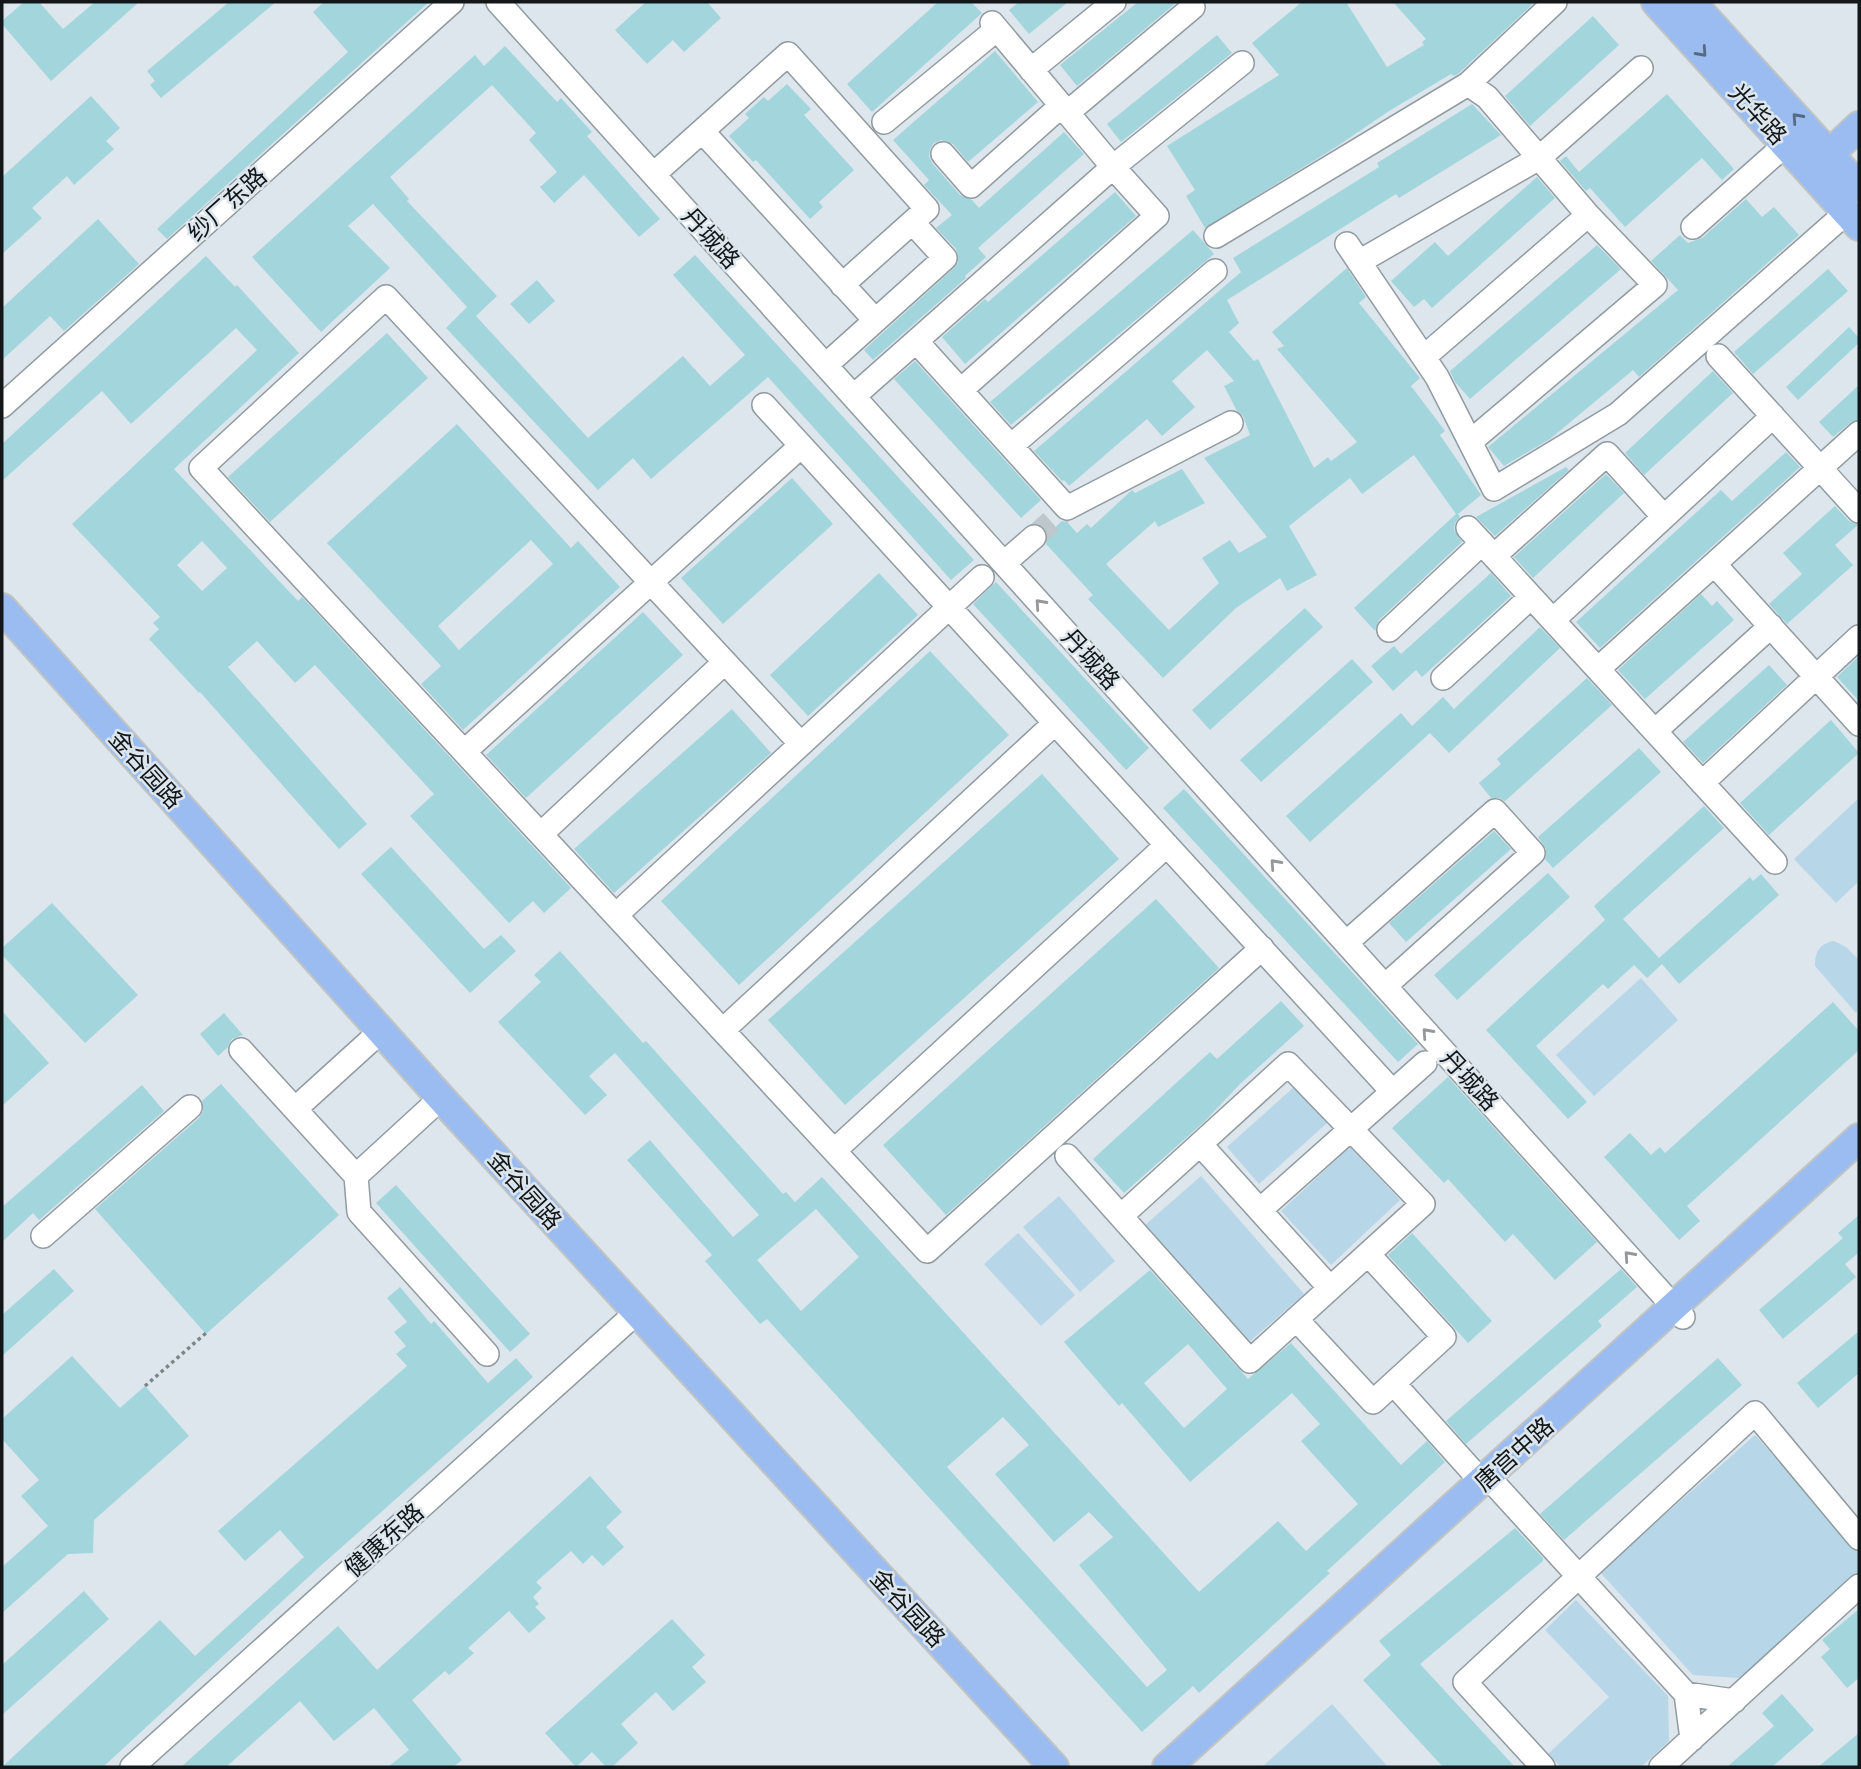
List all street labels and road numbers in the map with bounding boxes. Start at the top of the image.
street label: 光华路 [1721,76,1795,152]
street label: 纱厂东路 [180,159,274,249]
street label: 丹城路 [674,200,748,276]
street label: 丹城路 [1054,621,1128,697]
street label: 金谷园路 [101,722,191,816]
street label: 丹城路 [1433,1042,1507,1118]
street label: 金谷园路 [480,1143,570,1237]
street label: 唐宫中路 [1467,1409,1561,1499]
street label: 健康东路 [337,1495,431,1585]
street label: 金谷园路 [862,1561,954,1655]

